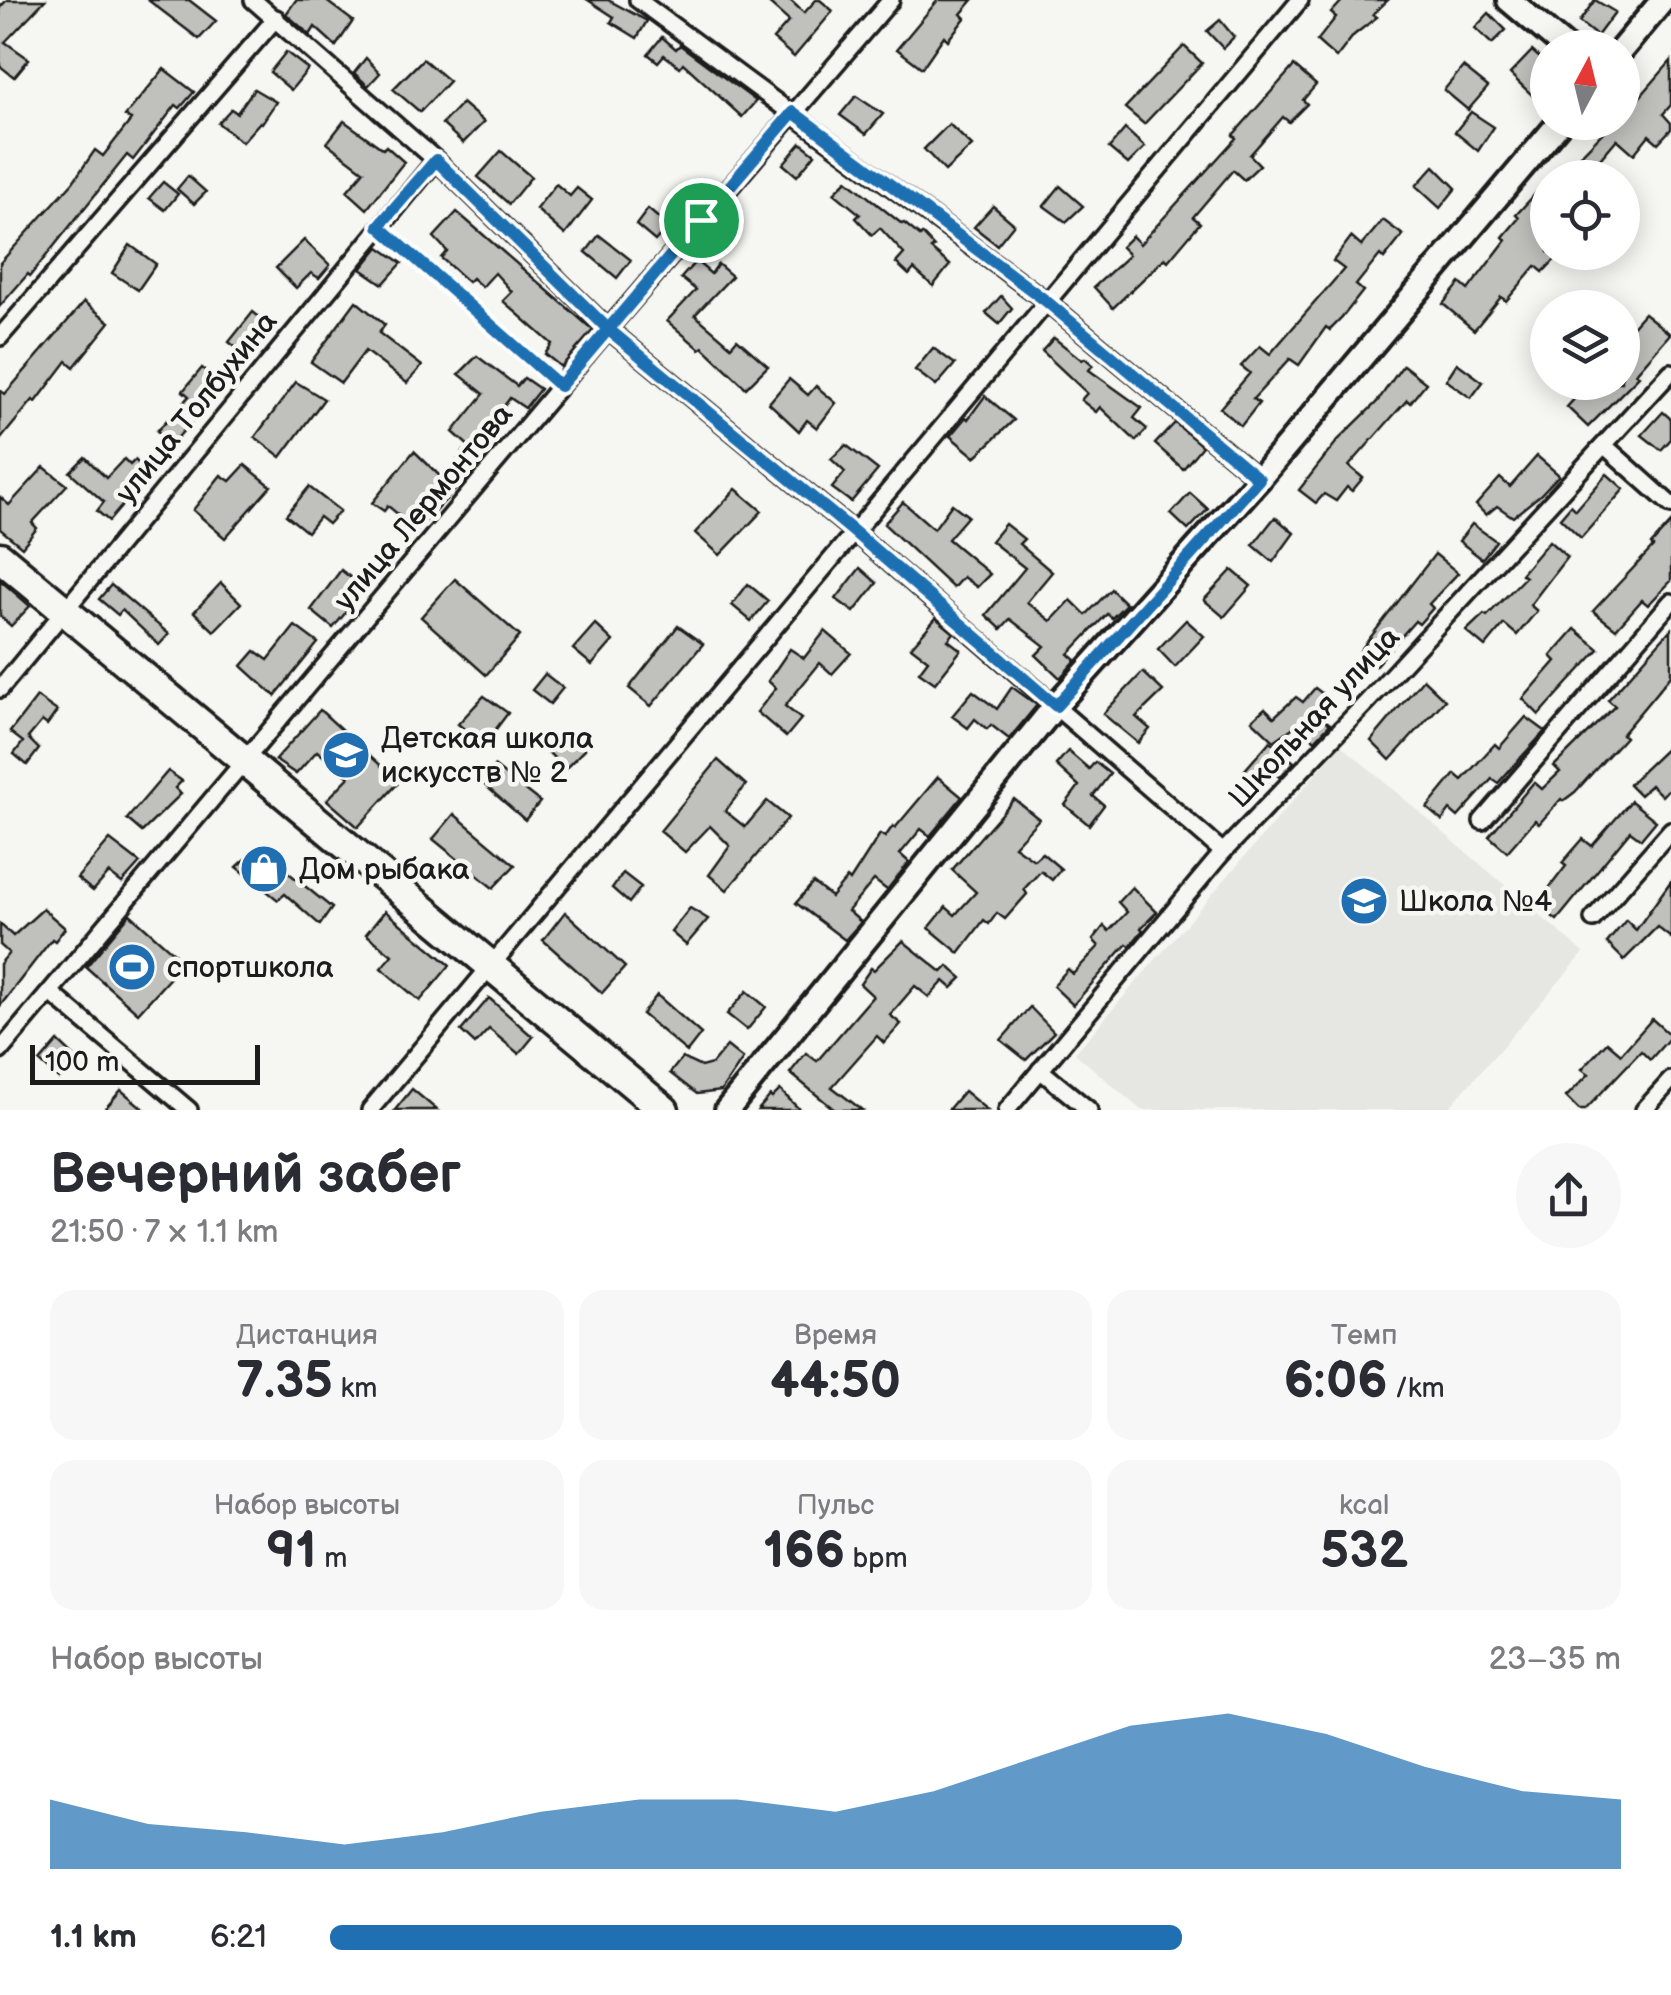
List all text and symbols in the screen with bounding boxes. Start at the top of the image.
north arrow [1530,30,1640,140]
map controls [1530,30,1640,400]
button: locate [1530,160,1640,270]
pin [659,178,744,263]
icon: arrive [674,193,729,248]
button: layers [1530,290,1640,400]
street label: улица Толбухина [108,304,285,511]
street label: улица Лермонтова [327,397,521,618]
street label: Школьная улица [1222,620,1408,816]
place label: Детская школа искусств № 2 [381,721,594,791]
school or university icon: Детская школа искусств № 2 [320,729,372,781]
shop icon: Дом рыбака [238,843,290,895]
place label: Дом рыбака [299,852,470,888]
school or university icon: Школа №4 [1338,875,1390,927]
place label: Школа №4 [1399,884,1552,920]
sports icon: спортшкола [106,941,158,993]
place label: спортшкола [167,950,334,986]
scale bar [30,1040,260,1084]
text: 100 m [45,1046,119,1079]
text: Вечерний забег [50,1142,461,1209]
button: share [1516,1143,1621,1248]
text: 21:50 · 7 × 1.1 km [50,1213,279,1252]
text: Дистанция [236,1319,378,1352]
text: Время [794,1319,877,1352]
text: Темп [1331,1319,1397,1352]
text: 7.35 [236,1352,333,1412]
text: 44:50 [770,1352,901,1412]
text: 6:06 [1284,1352,1387,1412]
text: km [333,1372,377,1405]
text: /km [1387,1372,1445,1405]
text: Набор высоты [214,1489,400,1522]
text: Пульс [797,1489,874,1522]
text: kcal [1339,1489,1389,1522]
text: 91 [266,1522,317,1582]
text: 166 [763,1522,845,1582]
text: 532 [1320,1522,1408,1582]
text: m [317,1542,347,1575]
text: bpm [845,1542,908,1575]
text: Набор высоты [50,1640,263,1679]
text: 23–35 m [1489,1640,1621,1679]
text: 1.1 km [50,1918,137,1957]
text: 6:21 [210,1918,267,1957]

